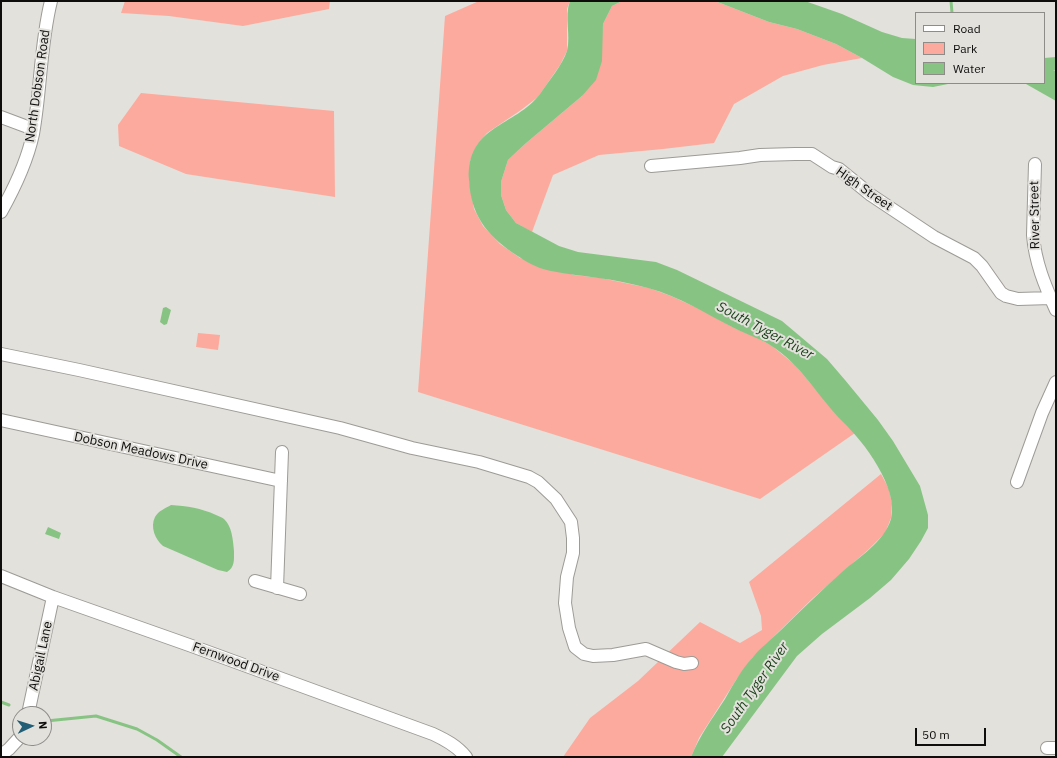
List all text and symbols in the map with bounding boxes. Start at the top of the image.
legend [915,12,1045,84]
text: Road [953,21,981,36]
street label: North Dobson Road [22,29,54,143]
text: Park [953,41,977,56]
text: Water [953,61,985,76]
street label: High Street [833,164,895,214]
street label: River Street [1027,181,1043,249]
water label: South Tyger River [714,298,816,364]
street label: Dobson Meadows Drive [73,429,209,473]
street label: Abigail Lane [26,620,56,692]
street label: Fernwood Drive [190,639,282,685]
water label: South Tyger River [717,639,793,737]
north arrow [12,706,52,746]
scale bar [917,720,988,746]
text: N [36,721,50,730]
text: 50 m [922,727,950,742]

